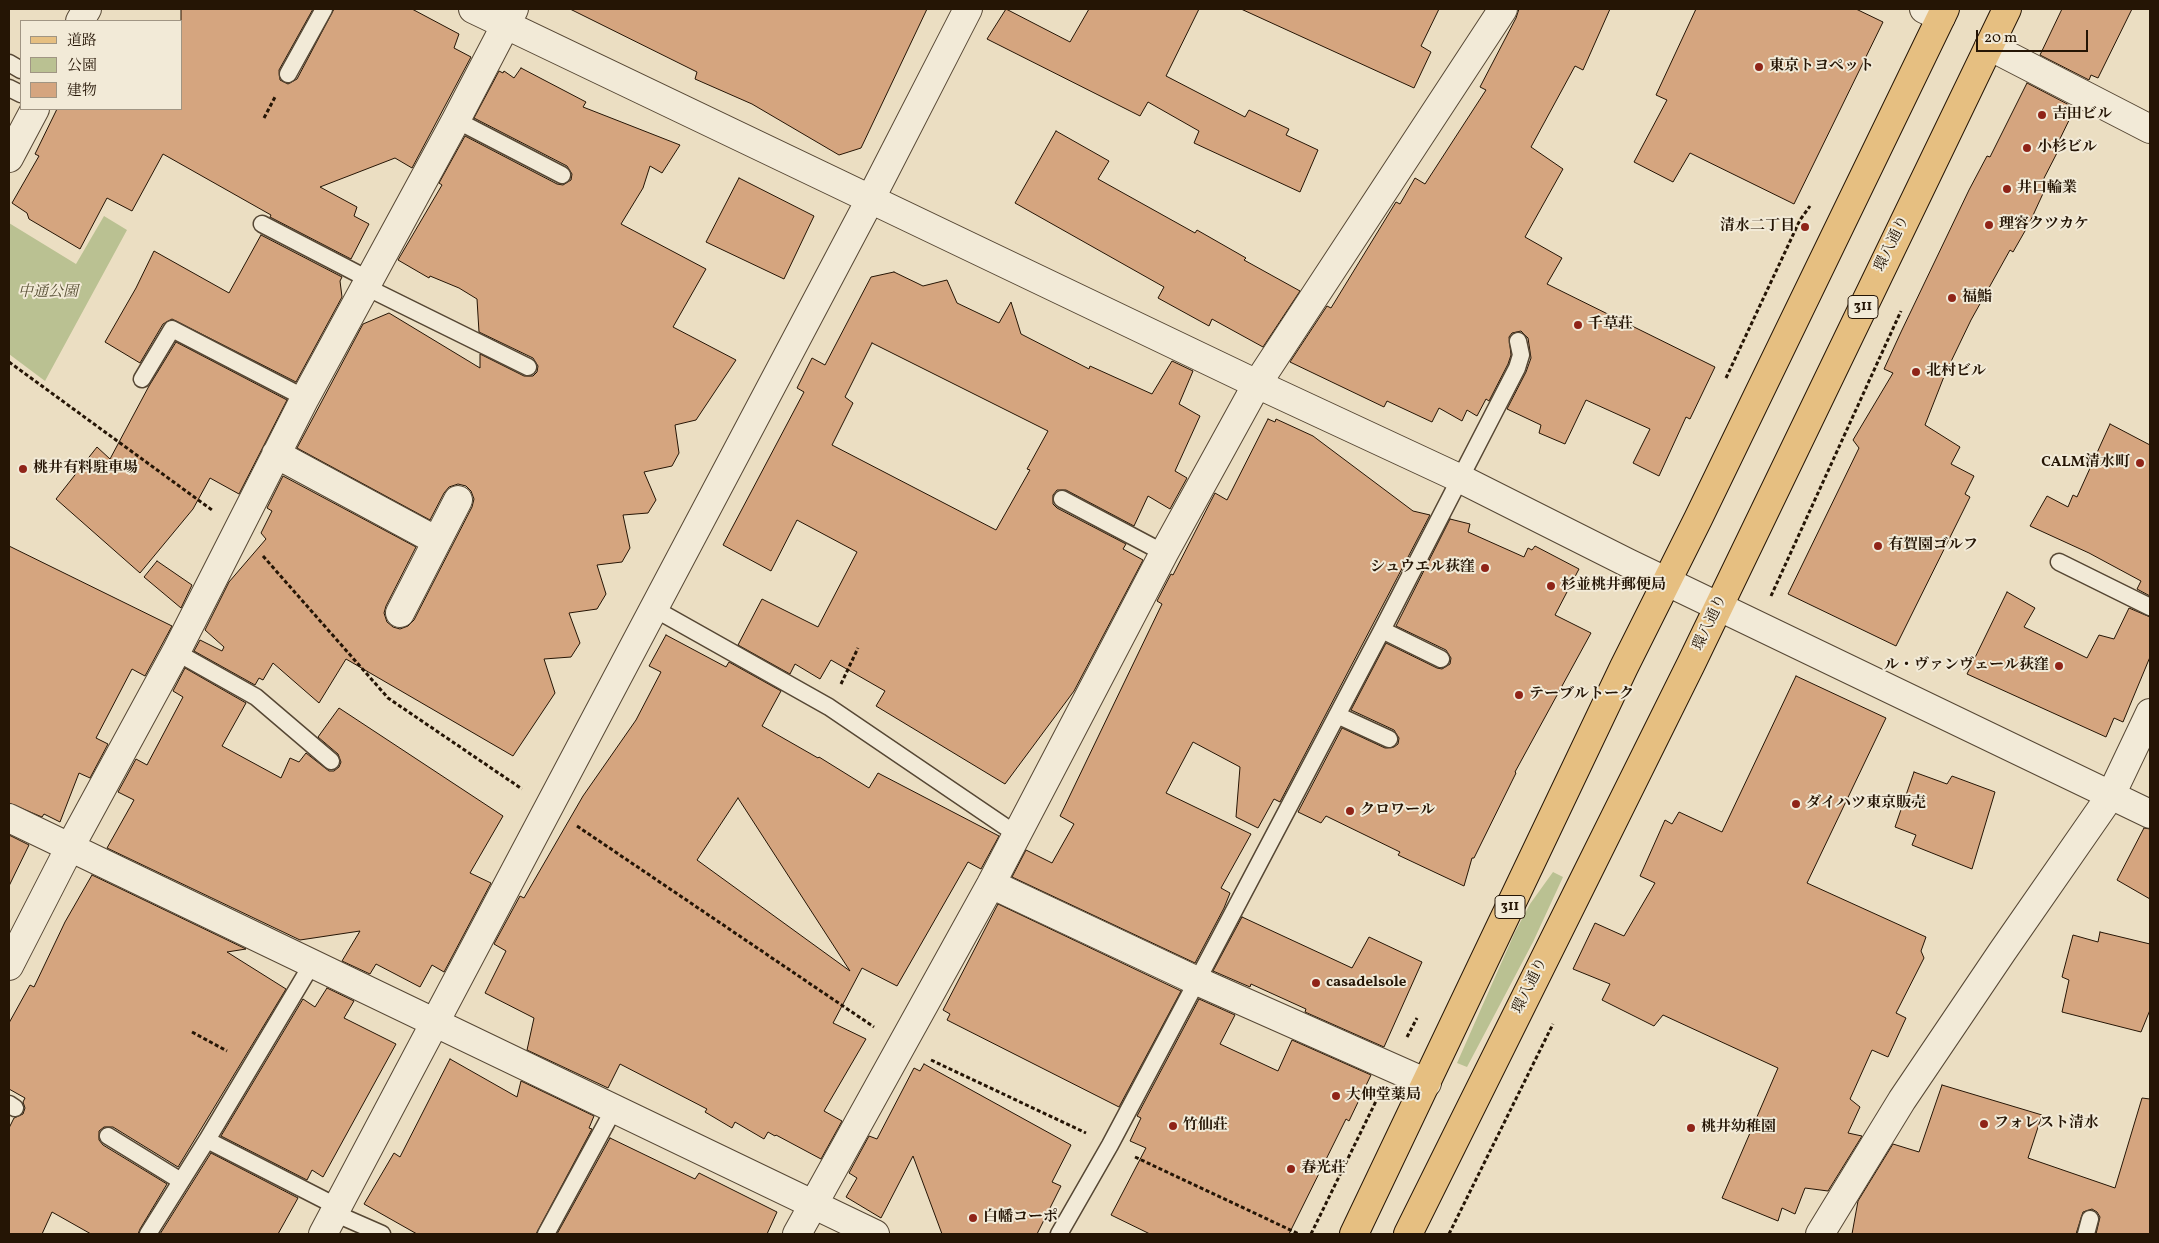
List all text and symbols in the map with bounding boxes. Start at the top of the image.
legend [20,20,182,110]
scale bar [1979,20,2092,52]
text: 20 m [1984,28,2017,49]
text: 道路 [67,31,97,52]
text: 公園 [67,56,97,77]
place label: 東京トヨペット [1769,58,1874,76]
marker: 東京トヨペット [1753,61,1765,73]
text: 建物 [67,81,97,102]
place label: 吉田ビル [2052,106,2112,124]
marker: 吉田ビル [2036,109,2048,121]
place label: 小杉ビル [2037,139,2097,157]
marker: 小杉ビル [2021,142,2033,154]
place label: 井口輪業 [2017,180,2077,198]
marker: 井口輪業 [2001,183,2013,195]
street label: 環八通り [1872,213,1914,275]
place label: 理容クツカケ [1999,216,2089,234]
place label: 清水二丁目 [1720,218,1795,236]
marker: 理容クツカケ [1983,219,1995,231]
marker: 清水二丁目 [1799,221,1811,233]
park label: 中通公園 [18,284,78,302]
place label: 福鮨 [1962,289,1992,307]
marker: 福鮨 [1946,292,1958,304]
road number: 311 [1848,296,1878,318]
place label: 千草荘 [1588,316,1633,334]
marker: 千草荘 [1572,319,1584,331]
place label: 北村ビル [1926,363,1986,381]
marker: 北村ビル [1910,366,1922,378]
place label: CALM清水町 [2041,454,2130,472]
marker: CALM清水町 [2134,457,2146,469]
place label: 桃井有料駐車場 [33,460,138,478]
marker: 桃井有料駐車場 [17,463,29,475]
place label: 有賀園ゴルフ [1888,537,1978,555]
marker: 有賀園ゴルフ [1872,540,1884,552]
place label: シュウエル荻窪 [1370,559,1475,577]
marker: シュウエル荻窪 [1479,562,1491,574]
place label: 杉並桃井郵便局 [1561,577,1666,595]
marker: 杉並桃井郵便局 [1545,580,1557,592]
street label: 環八通り [1690,592,1732,654]
place label: ル・ヴァンヴェール荻窪 [1884,657,2049,675]
marker: ル・ヴァンヴェール荻窪 [2053,660,2065,672]
place label: テーブルトーク [1529,686,1634,704]
marker: テーブルトーク [1513,689,1525,701]
place label: ダイハツ東京販売 [1806,795,1926,813]
marker: ダイハツ東京販売 [1790,798,1802,810]
place label: クロワール [1360,802,1435,820]
marker: クロワール [1344,805,1356,817]
road number: 311 [1495,896,1525,919]
street label: 環八通り [1510,955,1552,1017]
place label: casadelsole [1326,974,1406,992]
marker: casadelsole [1310,977,1322,989]
place label: 大伸堂薬局 [1346,1087,1421,1105]
marker: 大伸堂薬局 [1330,1090,1342,1102]
place label: フォレスト清水 [1994,1115,2099,1133]
place label: 竹仙荘 [1183,1117,1228,1135]
marker: フォレスト清水 [1978,1118,1990,1130]
place label: 桃井幼稚園 [1701,1119,1776,1137]
marker: 竹仙荘 [1167,1120,1179,1132]
marker: 桃井幼稚園 [1685,1122,1697,1134]
place label: 春光荘 [1301,1160,1346,1178]
marker: 春光荘 [1285,1163,1297,1175]
place label: 白幡コーポ [983,1209,1058,1227]
marker: 白幡コーポ [967,1212,979,1224]

